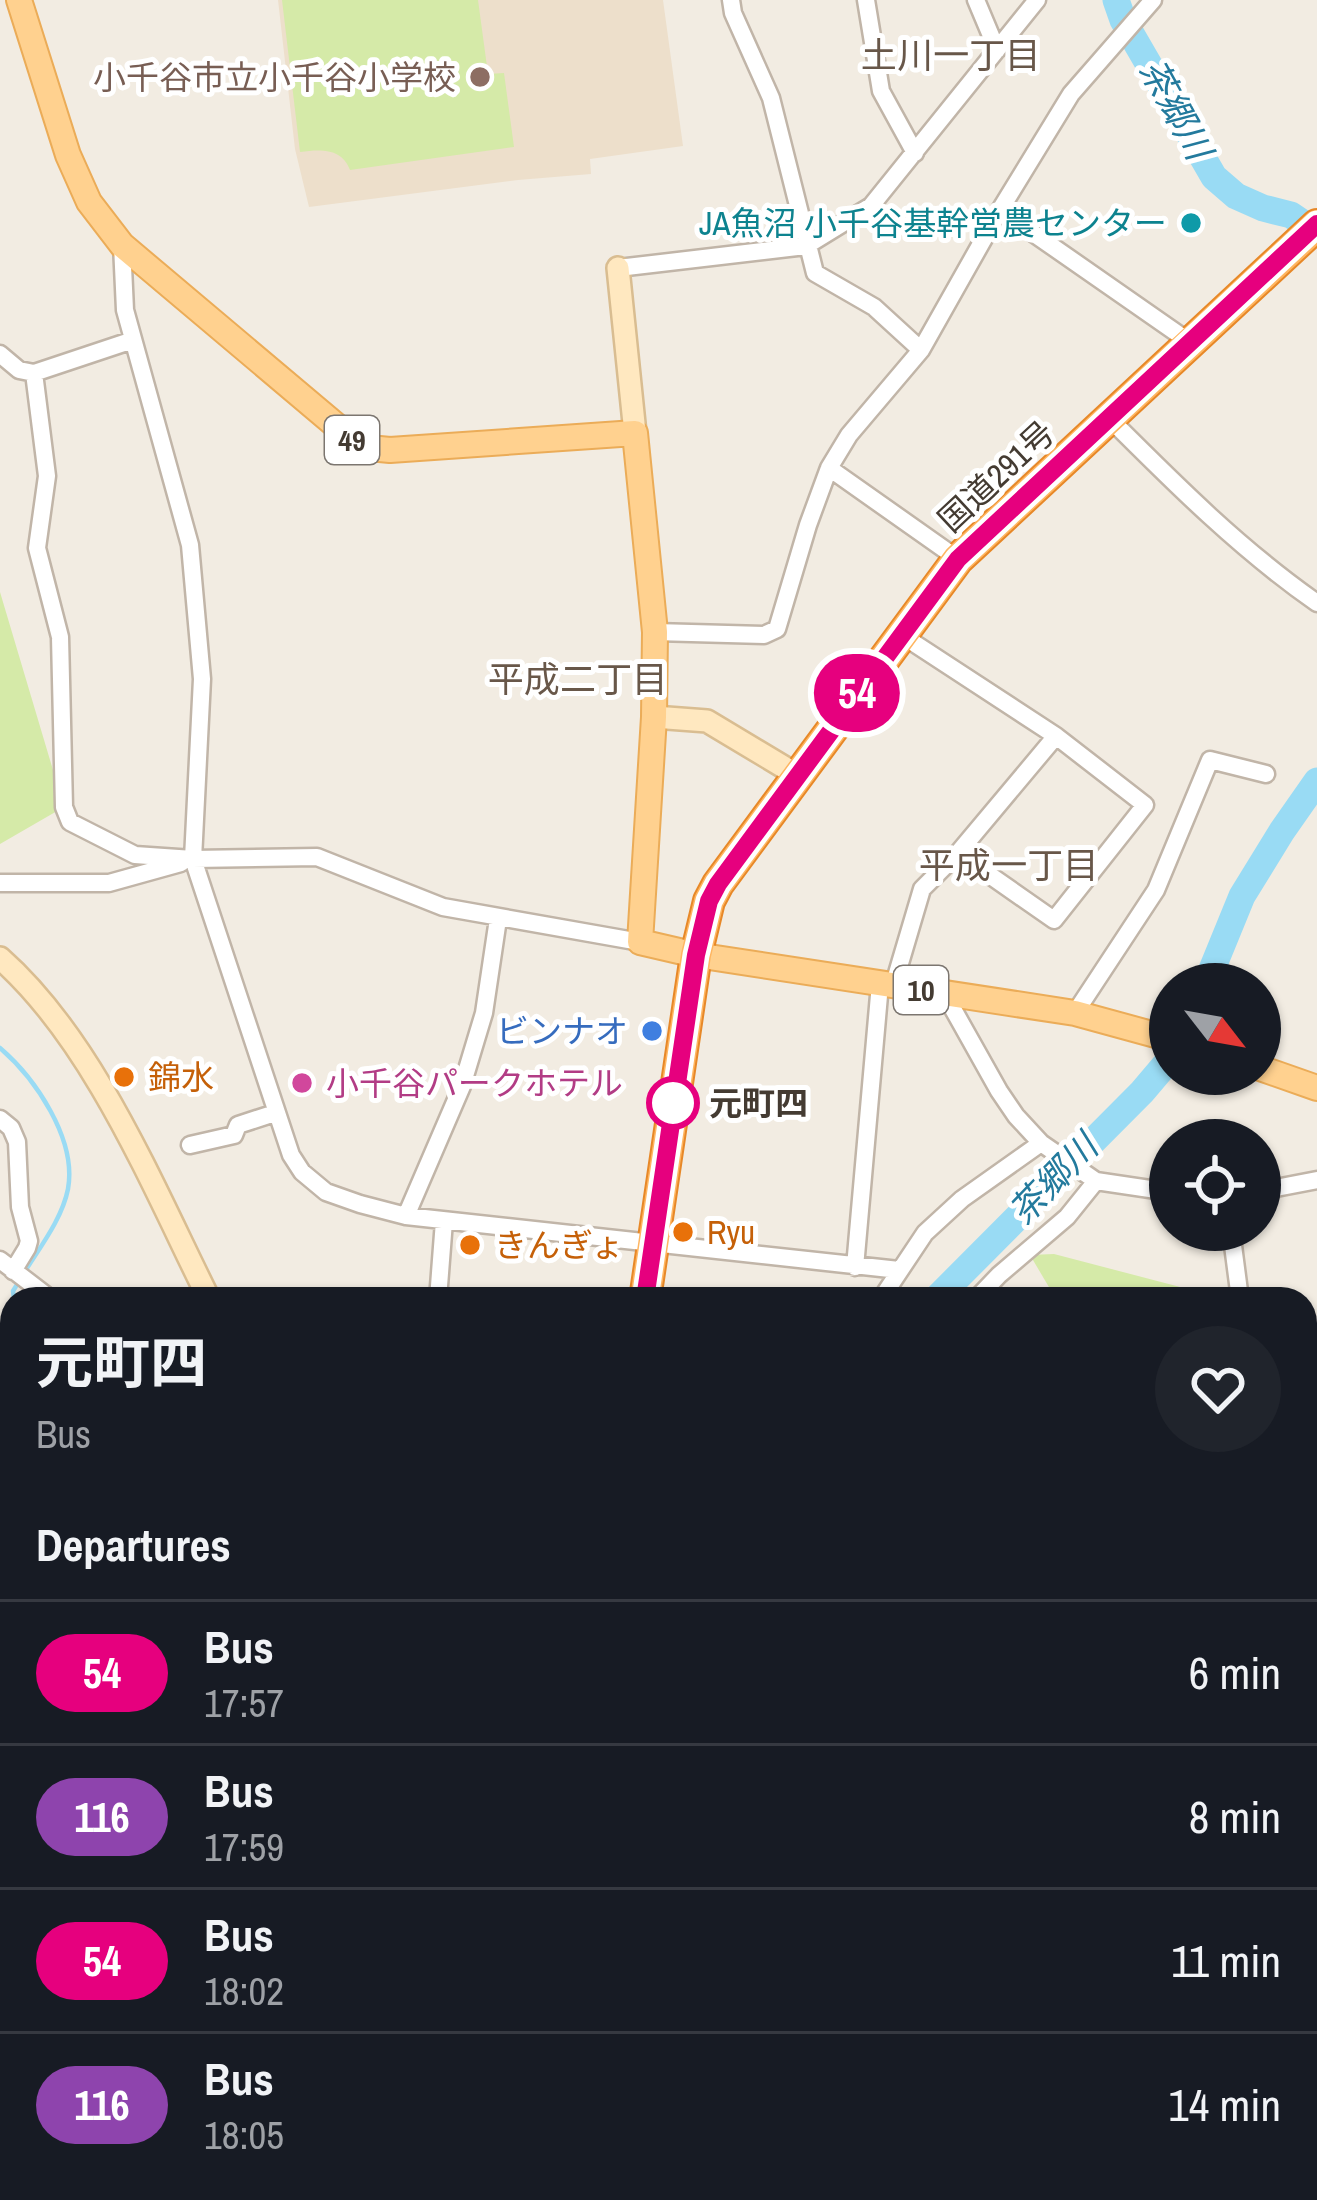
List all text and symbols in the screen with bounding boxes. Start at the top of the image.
district label: 土川一丁目 [861,31,1041,79]
water label: 茶郷川 [1129,50,1225,171]
place label: 小千谷市立小千谷小学校 [93,55,456,99]
marker: 小千谷市立小千谷小学校 [467,64,493,90]
place label: JA魚沼 小千谷基幹営農センター [699,201,1167,245]
marker: JA魚沼 小千谷基幹営農センター [1178,210,1204,236]
street label: 国道291号 [928,411,1064,541]
road number: 49 [325,416,379,464]
line badge: 54 [803,654,911,732]
district label: 平成二丁目 [488,655,668,703]
text: 54 [838,665,876,721]
district label: 平成一丁目 [919,841,1099,889]
north arrow [1149,963,1281,1095]
map controls [1149,963,1281,1251]
road number: 10 [894,966,948,1014]
place label: ビンナオ [496,1009,628,1053]
marker: ビンナオ [639,1018,665,1044]
place label: 錦水 [148,1055,214,1099]
place label: 小千谷パークホテル [326,1061,623,1105]
marker: 錦水 [111,1064,137,1090]
marker: 小千谷パークホテル [289,1070,315,1096]
marker: 元町四 [648,1078,698,1128]
place label: 元町四 [709,1081,808,1125]
button: locate [1149,1119,1281,1251]
water label: 茶郷川 [998,1121,1111,1235]
place label: Ryu [707,1210,755,1254]
marker: Ryu [670,1219,696,1245]
place label: きんぎょ [494,1223,624,1267]
marker: きんぎょ [457,1232,483,1258]
text: 元町四 [36,1324,207,1401]
button: heart [1155,1326,1281,1452]
text: Bus [36,1408,91,1460]
text: Departures [36,1514,231,1575]
text: Bus [204,1616,274,1677]
text: 6 min [1189,1642,1281,1703]
text: 54 [83,1645,121,1701]
text: 17:57 [204,1677,284,1729]
text: Bus [204,1760,274,1821]
text: 8 min [1189,1786,1281,1847]
text: 116 [74,1789,130,1845]
text: 17:59 [204,1821,284,1873]
text: Bus [204,1904,274,1965]
text: 11 min [1171,1930,1281,1991]
text: 54 [83,1933,121,1989]
text: 18:02 [204,1965,284,2017]
text: Bus [204,2048,274,2109]
text: 14 min [1168,2074,1281,2135]
text: 116 [74,2077,130,2133]
text: 18:05 [204,2109,284,2161]

